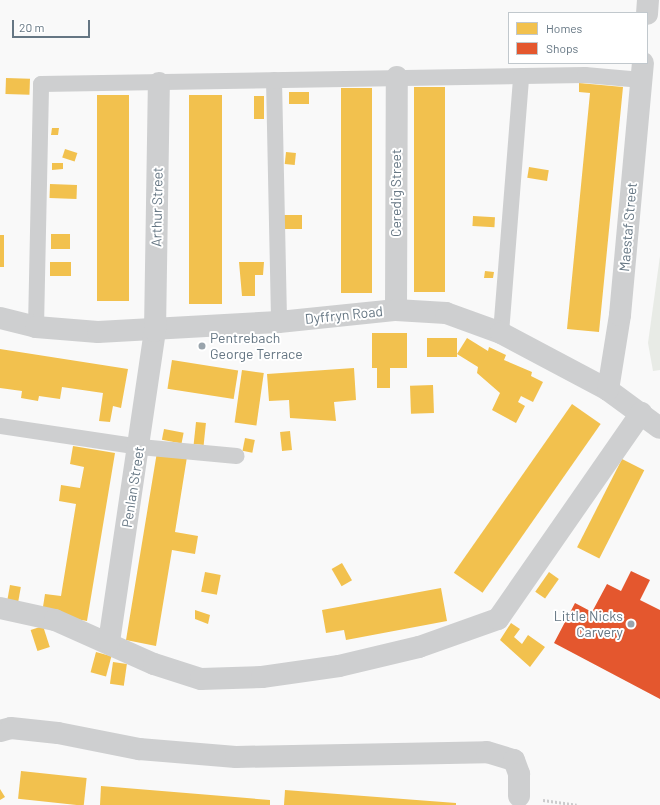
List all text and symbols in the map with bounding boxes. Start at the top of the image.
scale bar [14,12,92,38]
legend [508,12,648,64]
text: 20 m [19,20,45,34]
text: Homes [546,21,582,35]
text: Shops [546,41,578,55]
street label: Ceredig Street [388,149,404,237]
street label: Arthur Street [148,167,166,247]
street label: Maestaf Street [616,182,640,272]
street label: Dyffryn Road [304,303,384,327]
place label: Pentrebach George Terrace [210,330,303,362]
marker: Pentrebach George Terrace [197,341,207,351]
street label: Penlan Street [118,445,148,529]
place label: Little Nicks Carvery [554,608,623,640]
marker: Little Nicks Carvery [626,619,636,629]

